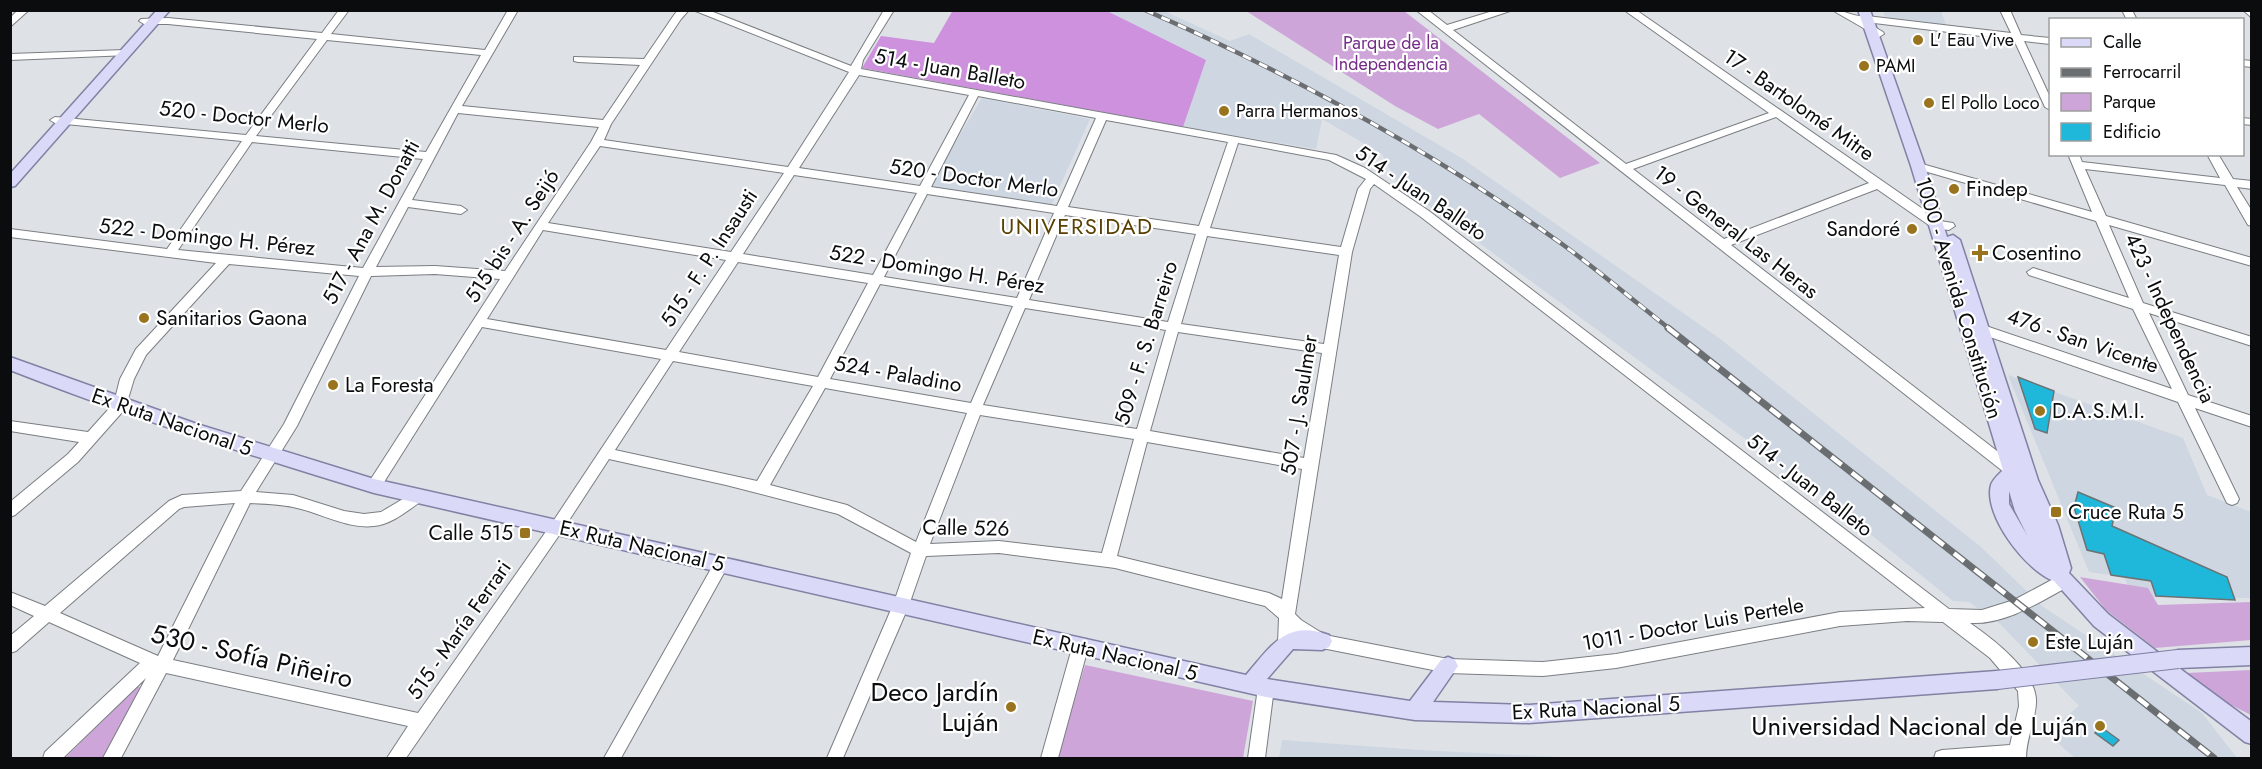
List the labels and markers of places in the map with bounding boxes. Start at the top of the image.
place label: L' Eau Vive [1930,27,2014,53]
marker: L' Eau Vive [1911,33,1925,47]
place label: PAMI [1876,53,1915,79]
marker: PAMI [1857,59,1871,73]
place label: El Pollo Loco [1941,90,2040,116]
marker: El Pollo Loco [1922,96,1936,110]
place label: Parra Hermanos [1236,98,1358,124]
marker: Parra Hermanos [1217,104,1231,118]
place label: Findep [1966,174,2028,204]
marker: Findep [1947,182,1961,196]
place label: Sandoré [1826,214,1900,244]
marker: Sandoré [1905,222,1919,236]
place label: Cosentino [1992,238,2081,268]
marker: Cosentino [1973,246,1987,260]
place label: Sanitarios Gaona [156,303,307,333]
marker: Sanitarios Gaona [137,311,151,325]
place label: La Foresta [345,370,434,400]
marker: La Foresta [326,378,340,392]
place label: D.A.S.M.I. [2052,396,2145,426]
marker: D.A.S.M.I. [2033,404,2047,418]
place label: Cruce Ruta 5 [2068,497,2184,527]
marker: Cruce Ruta 5 [2049,505,2063,519]
place label: Calle 515 [429,518,513,548]
marker: Calle 515 [518,526,532,540]
place label: Este Luján [2045,627,2134,657]
marker: Este Luján [2026,635,2040,649]
place label: Deco Jardín Luján [871,673,999,741]
marker: Deco Jardín Luján [1004,700,1018,714]
place label: Universidad Nacional de Luján [1751,707,2088,745]
marker: Universidad Nacional de Luján [2093,719,2107,733]

